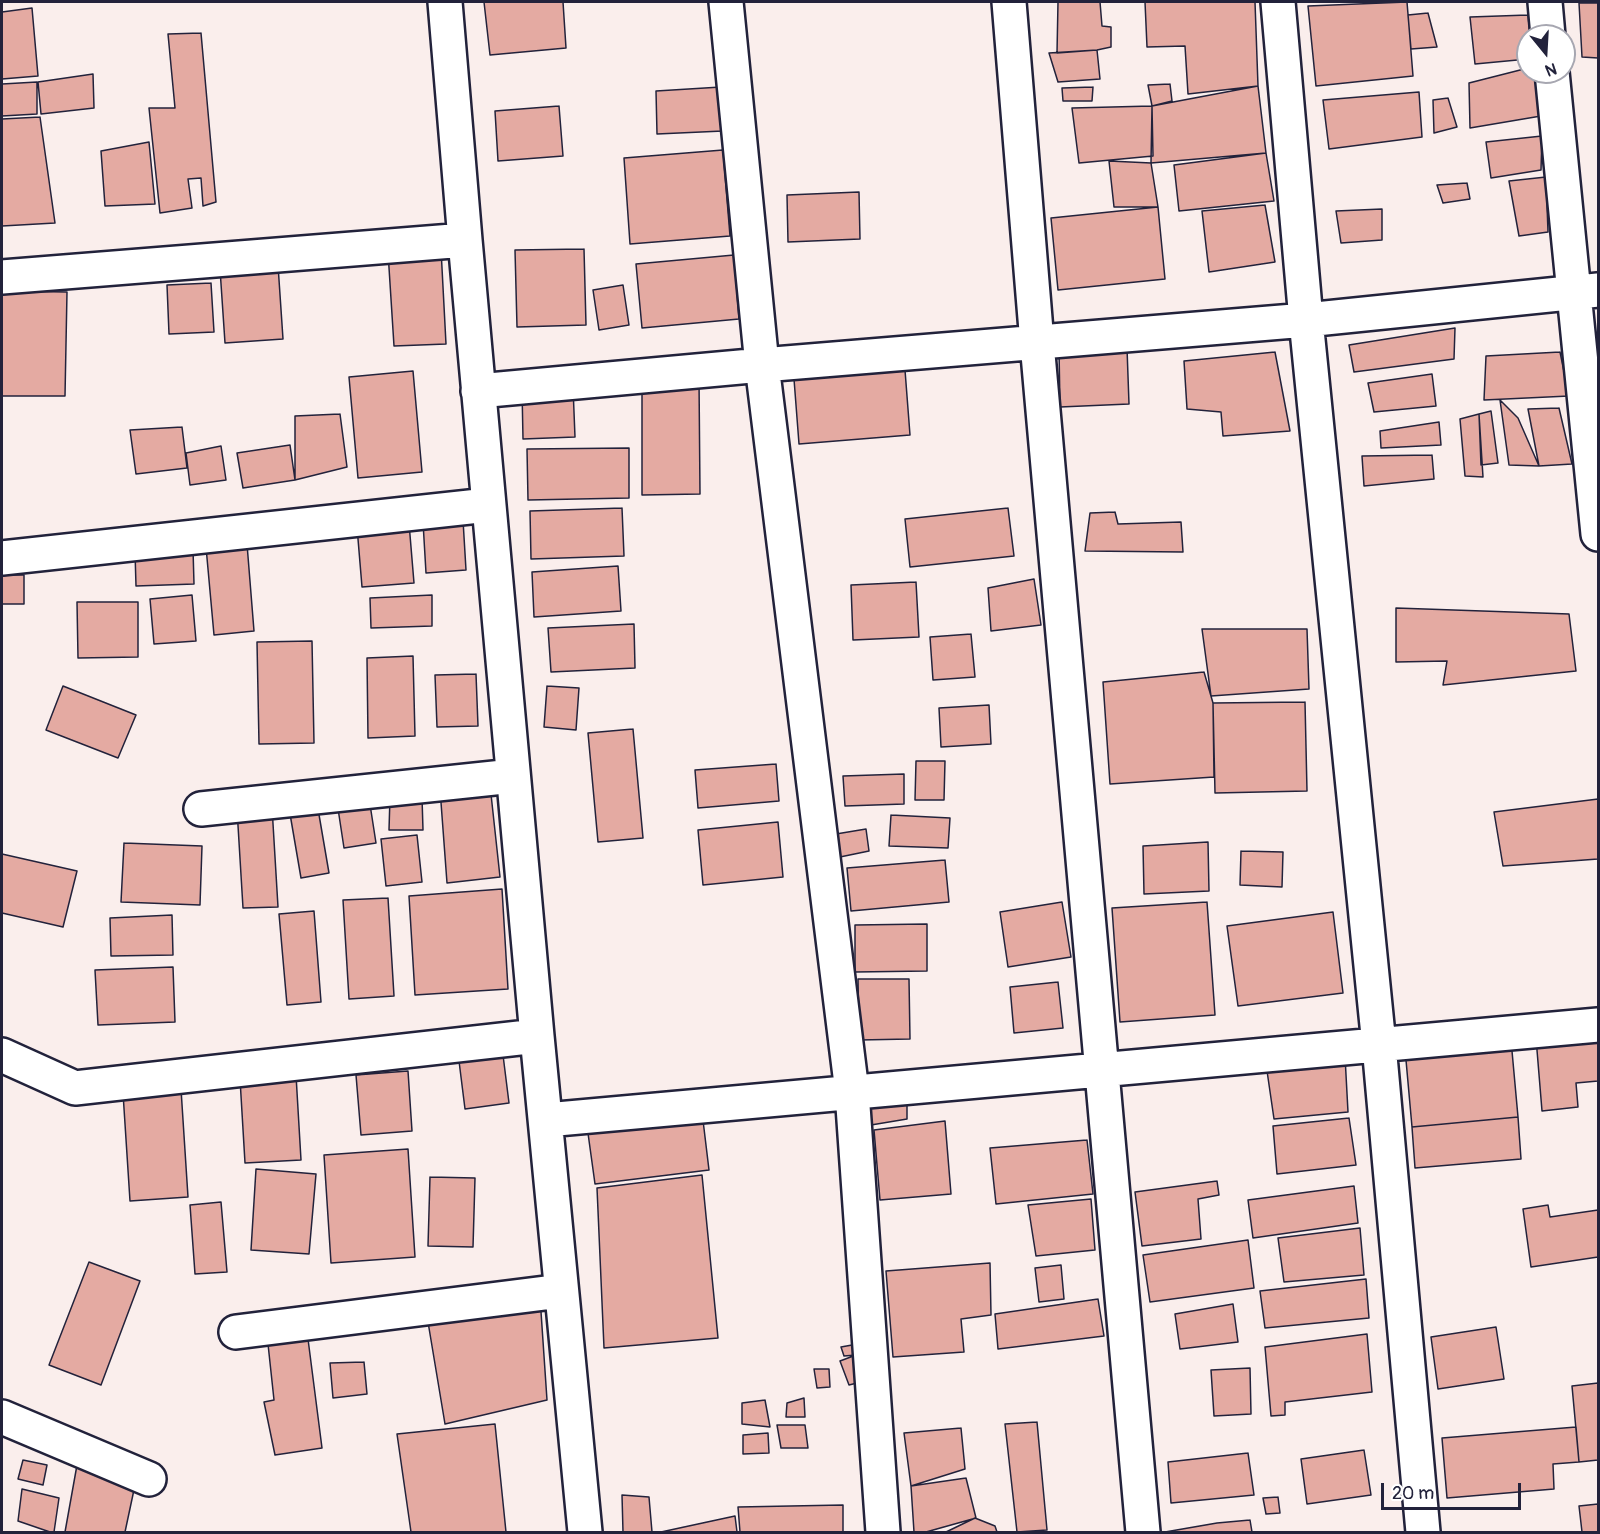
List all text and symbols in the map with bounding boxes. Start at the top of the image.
north arrow [1516,24,1576,84]
text: N [1543,58,1559,80]
scale bar [1384,1471,1524,1509]
text: 20 m [1392,1482,1434,1505]

